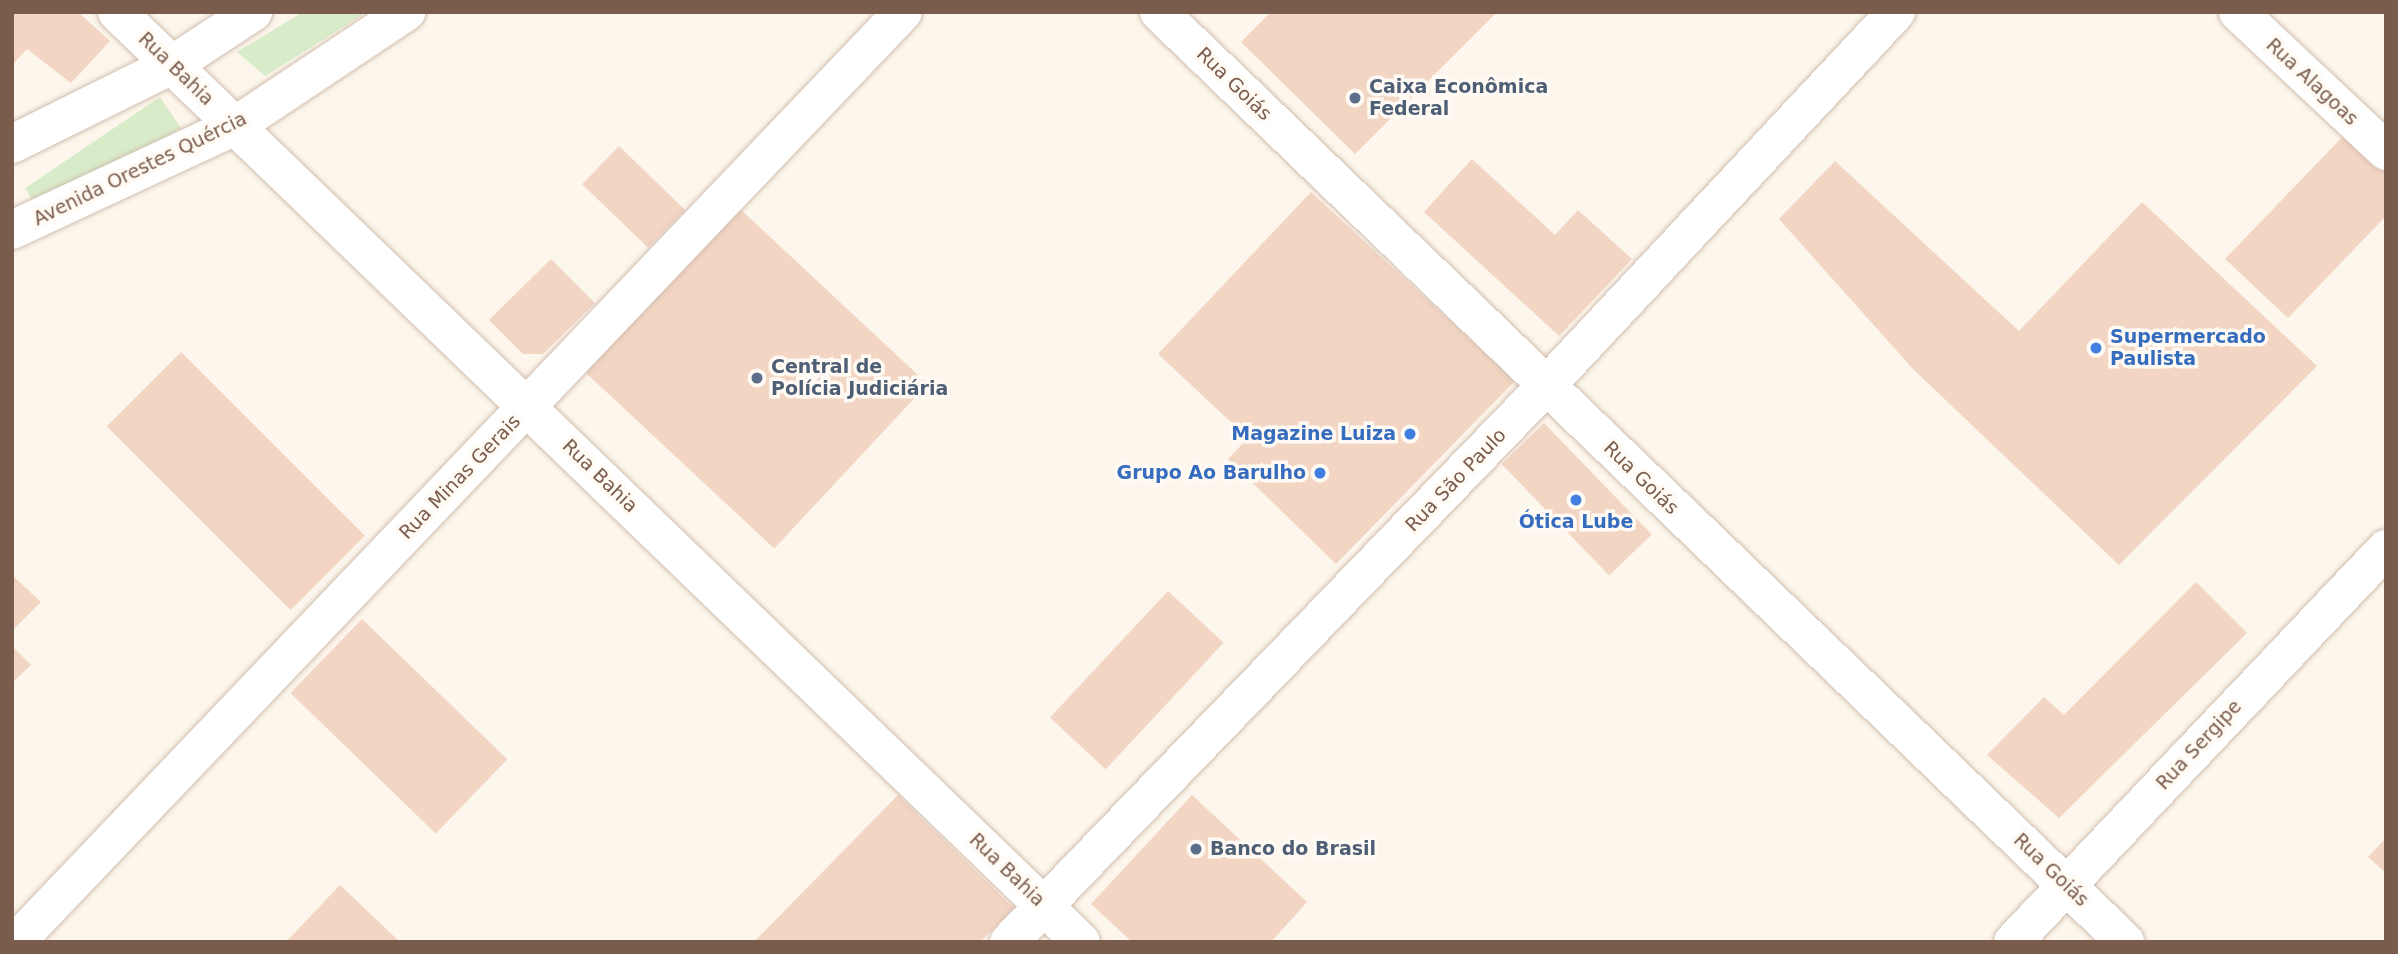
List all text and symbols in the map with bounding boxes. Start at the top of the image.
street label: Rua Bahia [134,28,218,110]
street label: Rua Alagoas [2261,34,2363,130]
street label: Rua Goiás [1192,43,1276,125]
place label: Caixa Econômica Federal [1369,76,1548,120]
marker: Caixa Econômica Federal [1347,90,1363,106]
street label: Avenida Orestes Quércia [30,107,250,231]
place label: Supermercado Paulista [2110,326,2266,370]
marker: Supermercado Paulista [2088,340,2104,356]
place label: Central de Polícia Judiciária [771,356,948,400]
marker: Central de Polícia Judiciária [749,370,765,386]
street label: Rua Minas Gerais [395,410,525,544]
place label: Magazine Luiza [1231,423,1396,445]
street label: Rua São Paulo [1401,424,1511,536]
marker: Magazine Luiza [1402,426,1418,442]
street label: Rua Bahia [558,435,642,517]
street label: Rua Goiás [1599,437,1683,519]
place label: Grupo Ao Barulho [1117,462,1306,484]
marker: Grupo Ao Barulho [1312,465,1328,481]
marker: Ótica Lube [1568,492,1584,508]
place label: Ótica Lube [1519,511,1633,533]
street label: Rua Sergipe [2152,695,2246,795]
street label: Rua Bahia [965,829,1049,911]
street label: Rua Goiás [2009,829,2093,911]
place label: Banco do Brasil [1210,838,1376,860]
marker: Banco do Brasil [1188,841,1204,857]

